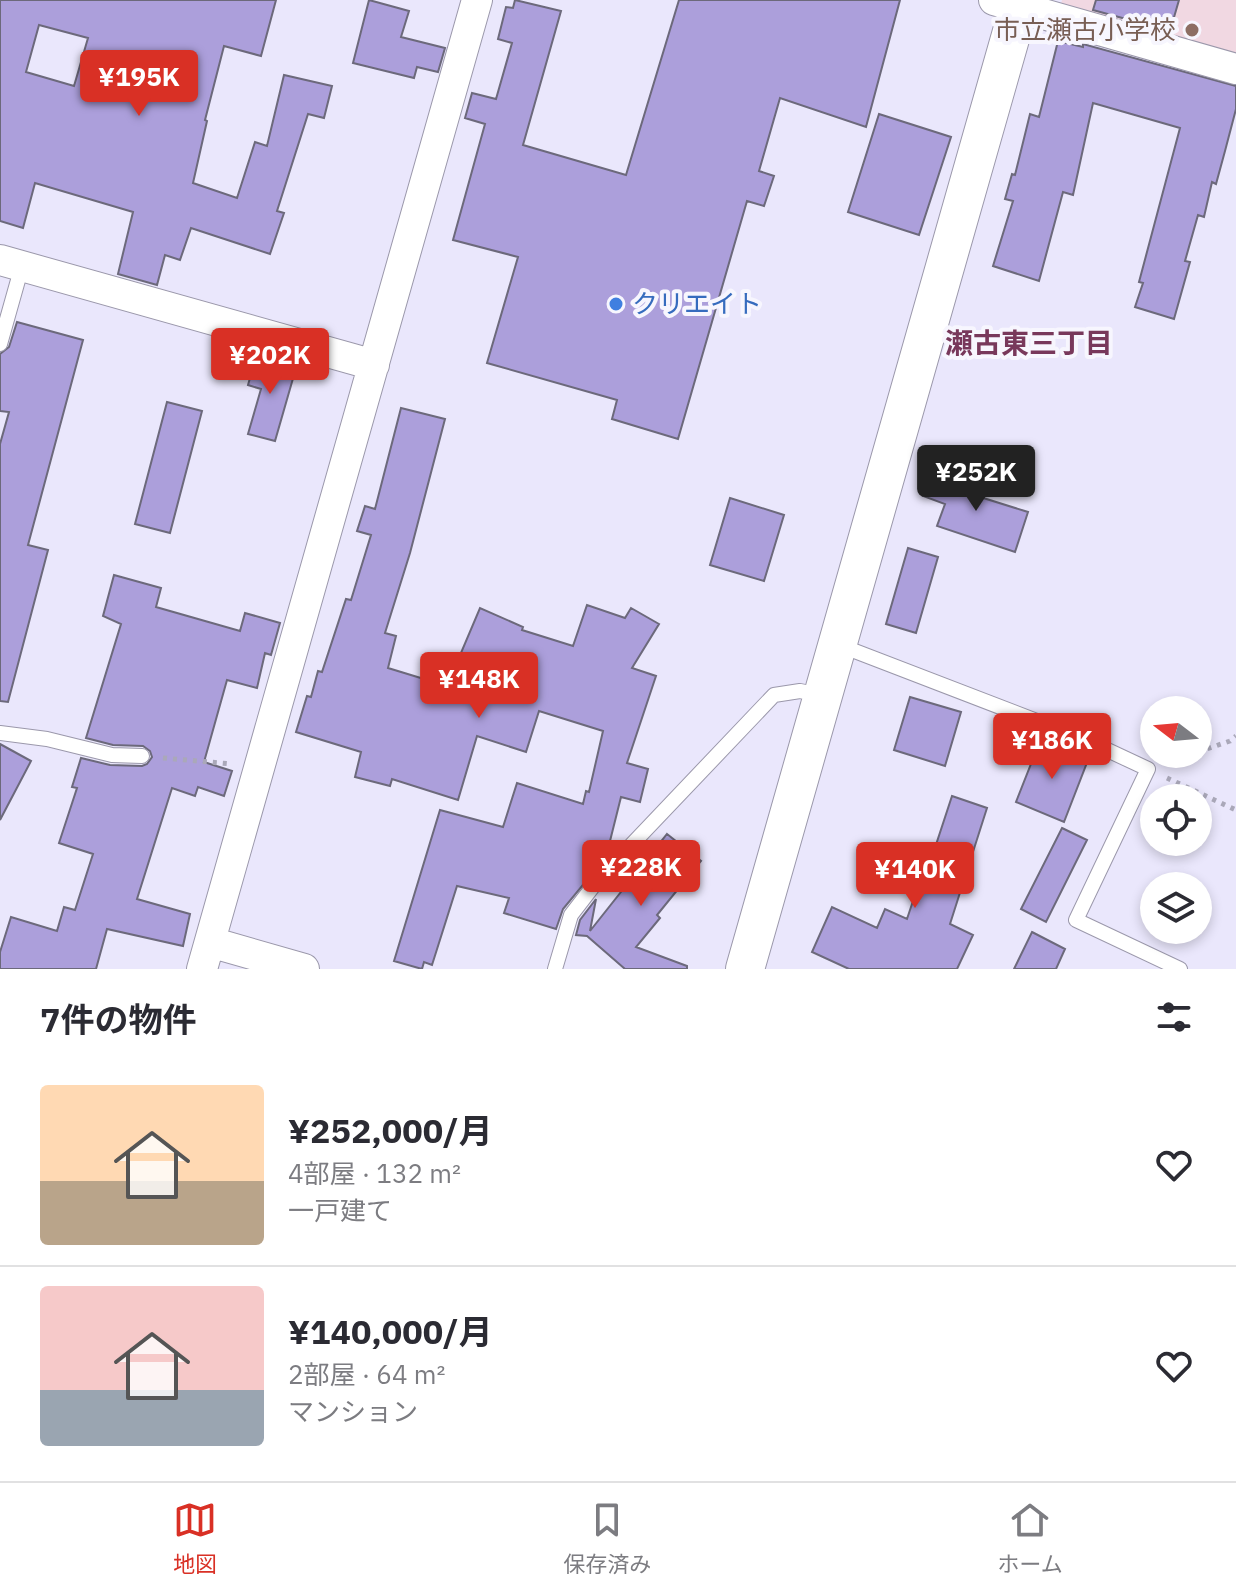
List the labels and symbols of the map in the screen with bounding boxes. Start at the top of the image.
place label: 市立瀬古小学校 [994,12,1176,46]
marker: 市立瀬古小学校 [1183,21,1201,39]
pin: ¥195K [83,50,195,118]
place label: クリエイト [632,286,762,320]
marker: クリエイト [607,295,625,313]
district label: 瀬古東三丁目 [945,324,1113,361]
pin: ¥202K [214,328,326,396]
pin: ¥252K [920,445,1032,513]
pin: ¥148K [423,652,535,720]
north arrow [1140,696,1212,768]
pin: ¥186K [996,713,1108,781]
pin: ¥228K [585,840,697,908]
pin: ¥140K [859,842,971,910]

